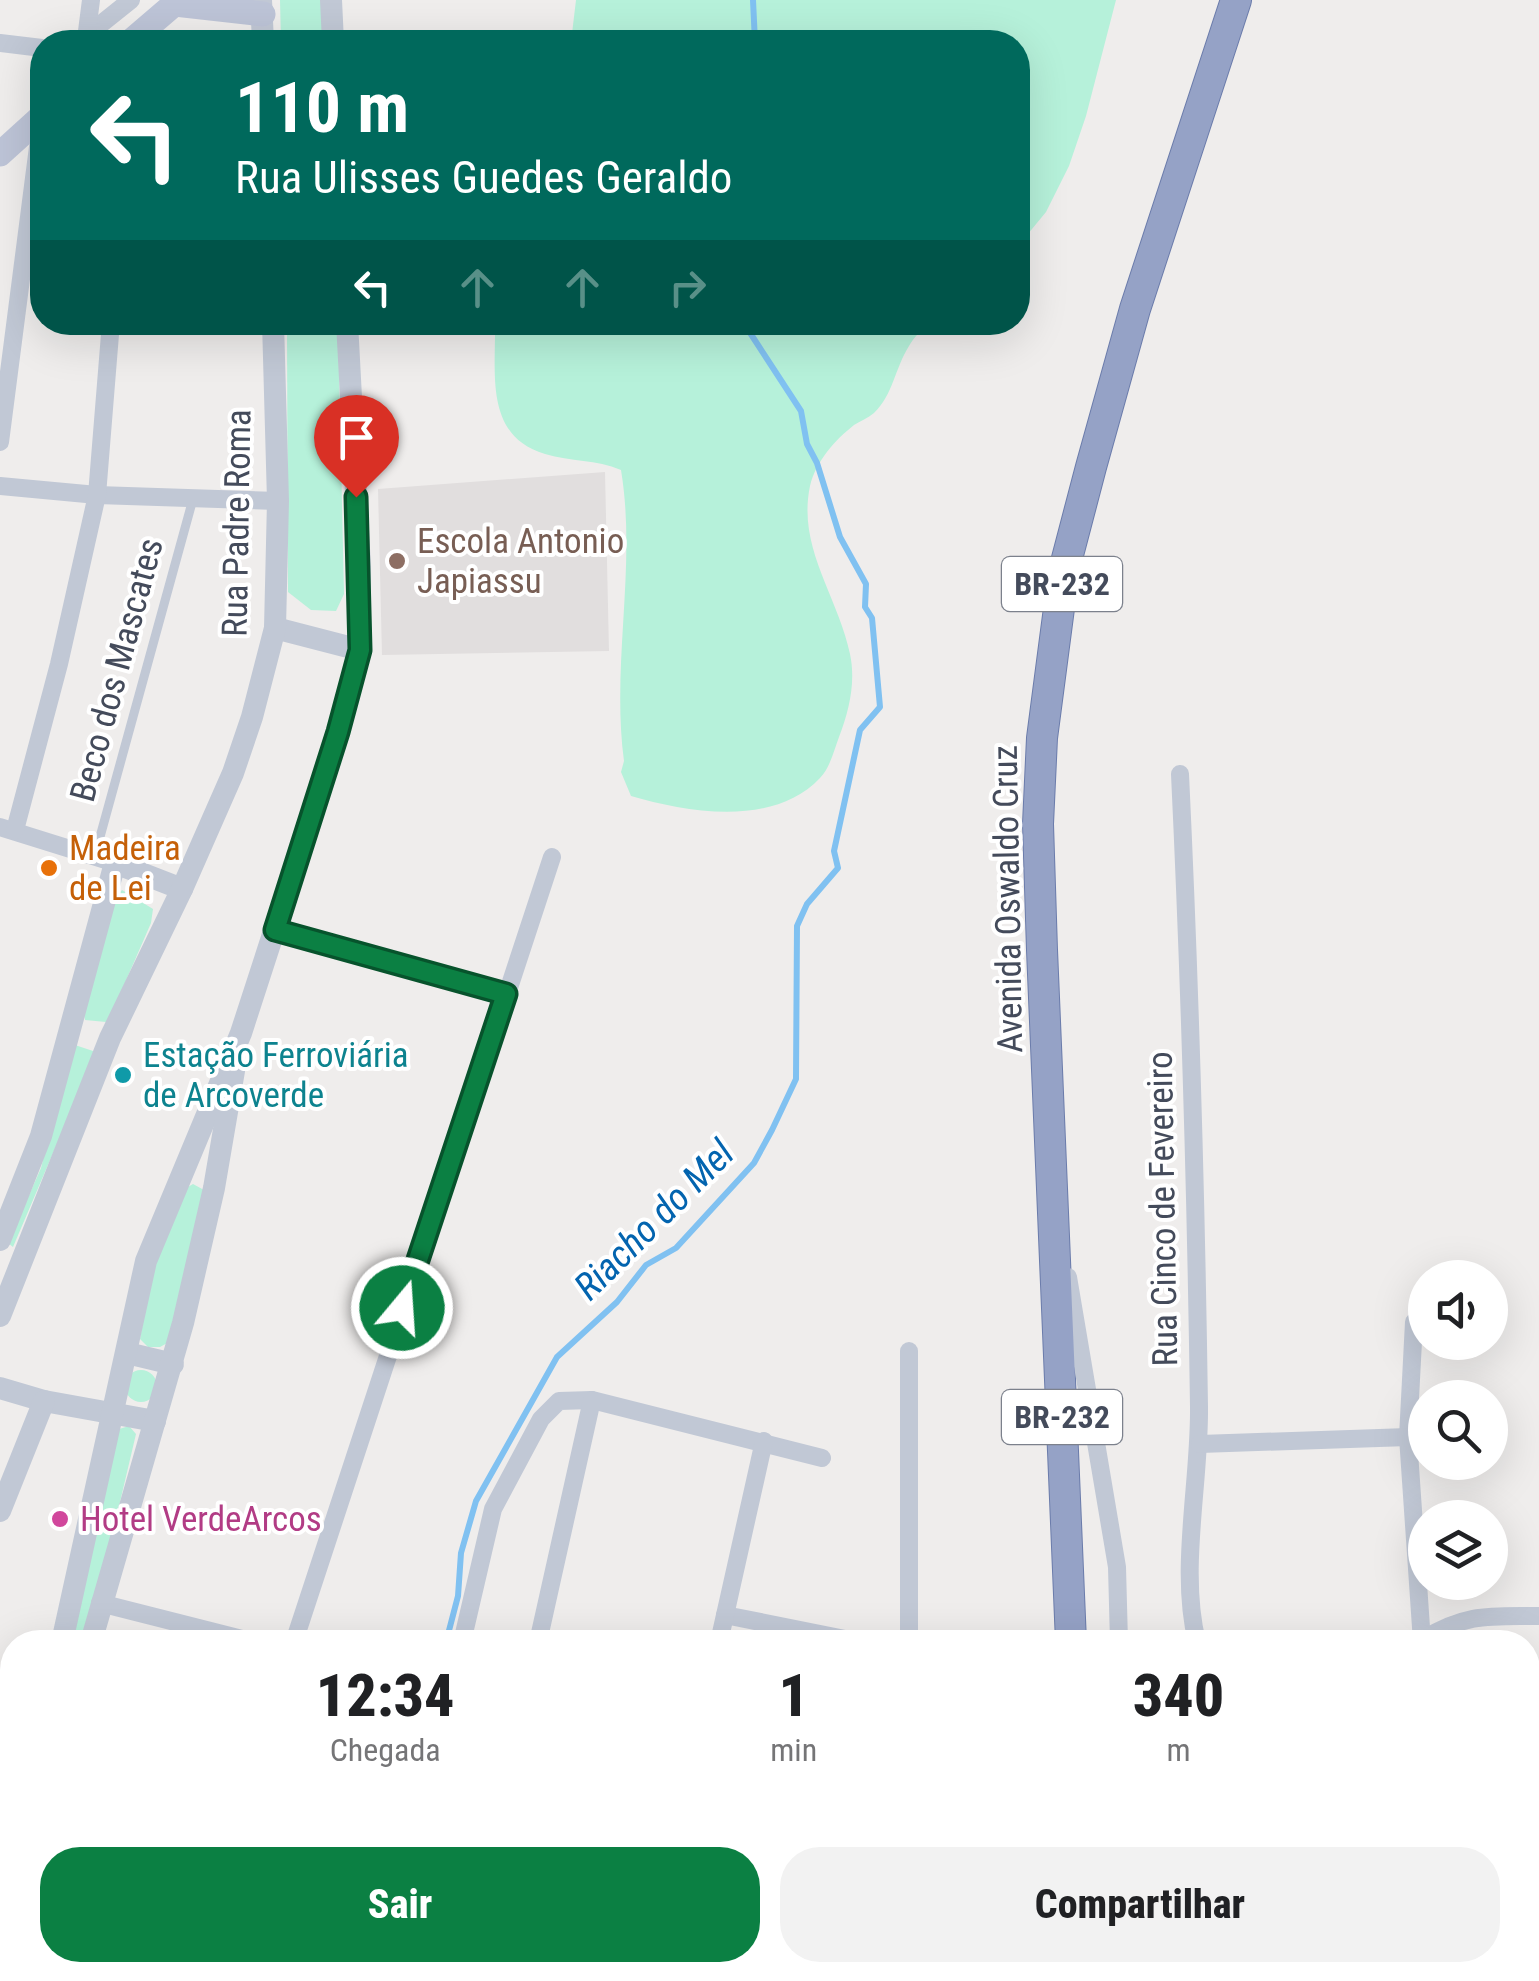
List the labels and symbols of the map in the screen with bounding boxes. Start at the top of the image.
pin [314,395,399,498]
street label: Rua Padre Roma [215,409,259,637]
place label: Escola Antonio Japiassu [417,521,624,602]
street label: Beco dos Mascates [62,534,172,806]
marker: Escola Antonio Japiassu [386,550,408,572]
road number: BR-232 [1002,557,1122,611]
street label: Avenida Oswaldo Cruz [985,745,1031,1053]
place label: Madeira de Lei [69,828,181,909]
marker: Madeira de Lei [38,857,60,879]
place label: Estação Ferroviária de Arcoverde [143,1035,408,1116]
street label: Rua Cinco de Fevereiro [1140,1051,1186,1367]
marker: Estação Ferroviária de Arcoverde [112,1064,134,1086]
water label: Riacho do Mel [565,1131,743,1309]
position arrow [350,1256,454,1360]
road number: BR-232 [1002,1390,1122,1444]
place label: Hotel VerdeArcos [80,1499,322,1540]
marker: Hotel VerdeArcos [49,1508,71,1530]

